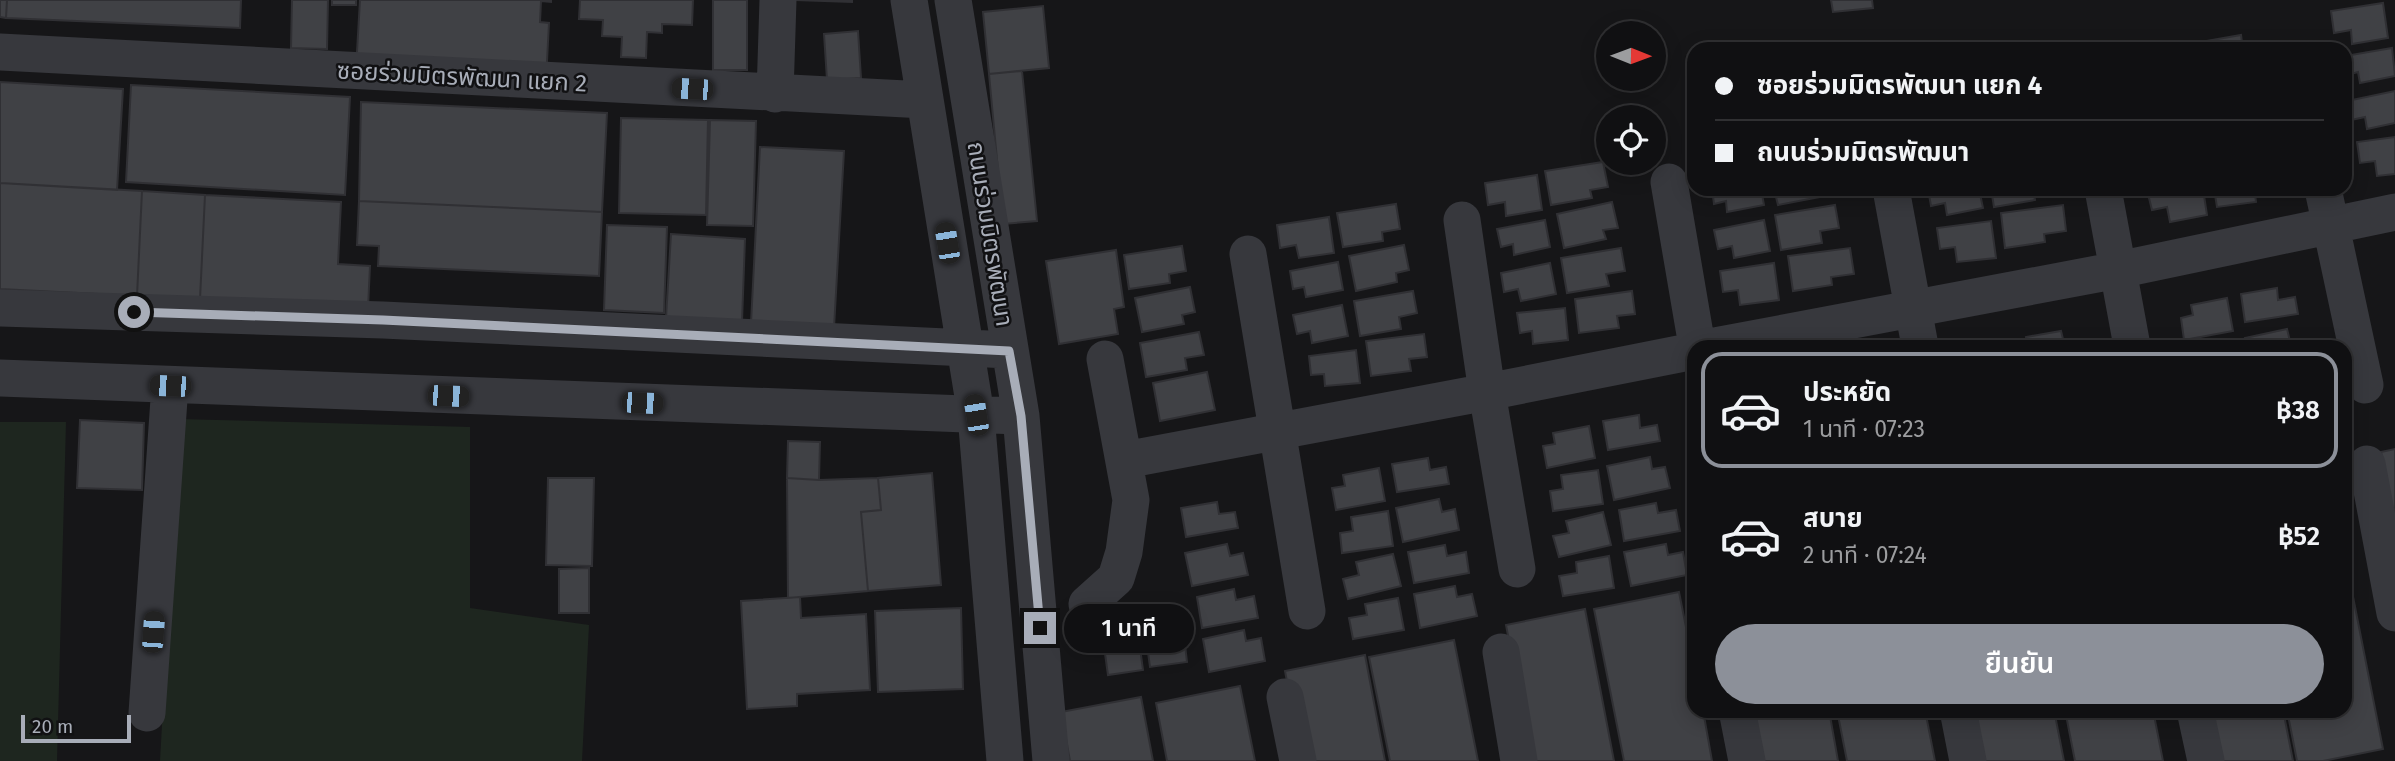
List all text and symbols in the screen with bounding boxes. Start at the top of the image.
north arrow [1596,21,1666,91]
map controls [1596,21,1666,175]
street label: ซอยร่วมมิตรพัฒนา แยก 2 [336,56,588,98]
text: ซอยร่วมมิตรพัฒนา แยก 4 [1757,70,2042,101]
car [671,77,714,101]
button: locate [1596,105,1666,175]
text: ถนนร่วมมิตรพัฒนา [1757,137,1969,168]
street label: ถนนร่วมมิตรพัฒนา [962,140,1018,328]
car [934,221,961,265]
route start [118,296,150,328]
car [149,375,192,397]
text: ประหยัด [1803,377,1891,408]
icon: car [1719,379,1782,442]
car [427,385,470,407]
car [621,392,664,414]
car [963,393,990,437]
text: ฿38 [2276,395,2320,426]
text: 1 นาที · 07:23 [1803,415,1925,443]
text: สบาย [1803,503,1863,534]
icon: car [1719,505,1782,568]
text: ฿52 [2278,521,2320,552]
text: 2 นาที · 07:24 [1803,541,1927,569]
callout: 1 นาที [1064,604,1194,652]
car [142,610,165,654]
route end [1024,612,1056,644]
text: 1 นาที [1102,614,1156,642]
button: ยืนยัน [1715,624,2324,704]
scale bar [21,712,131,744]
text: 20 m [32,715,73,738]

